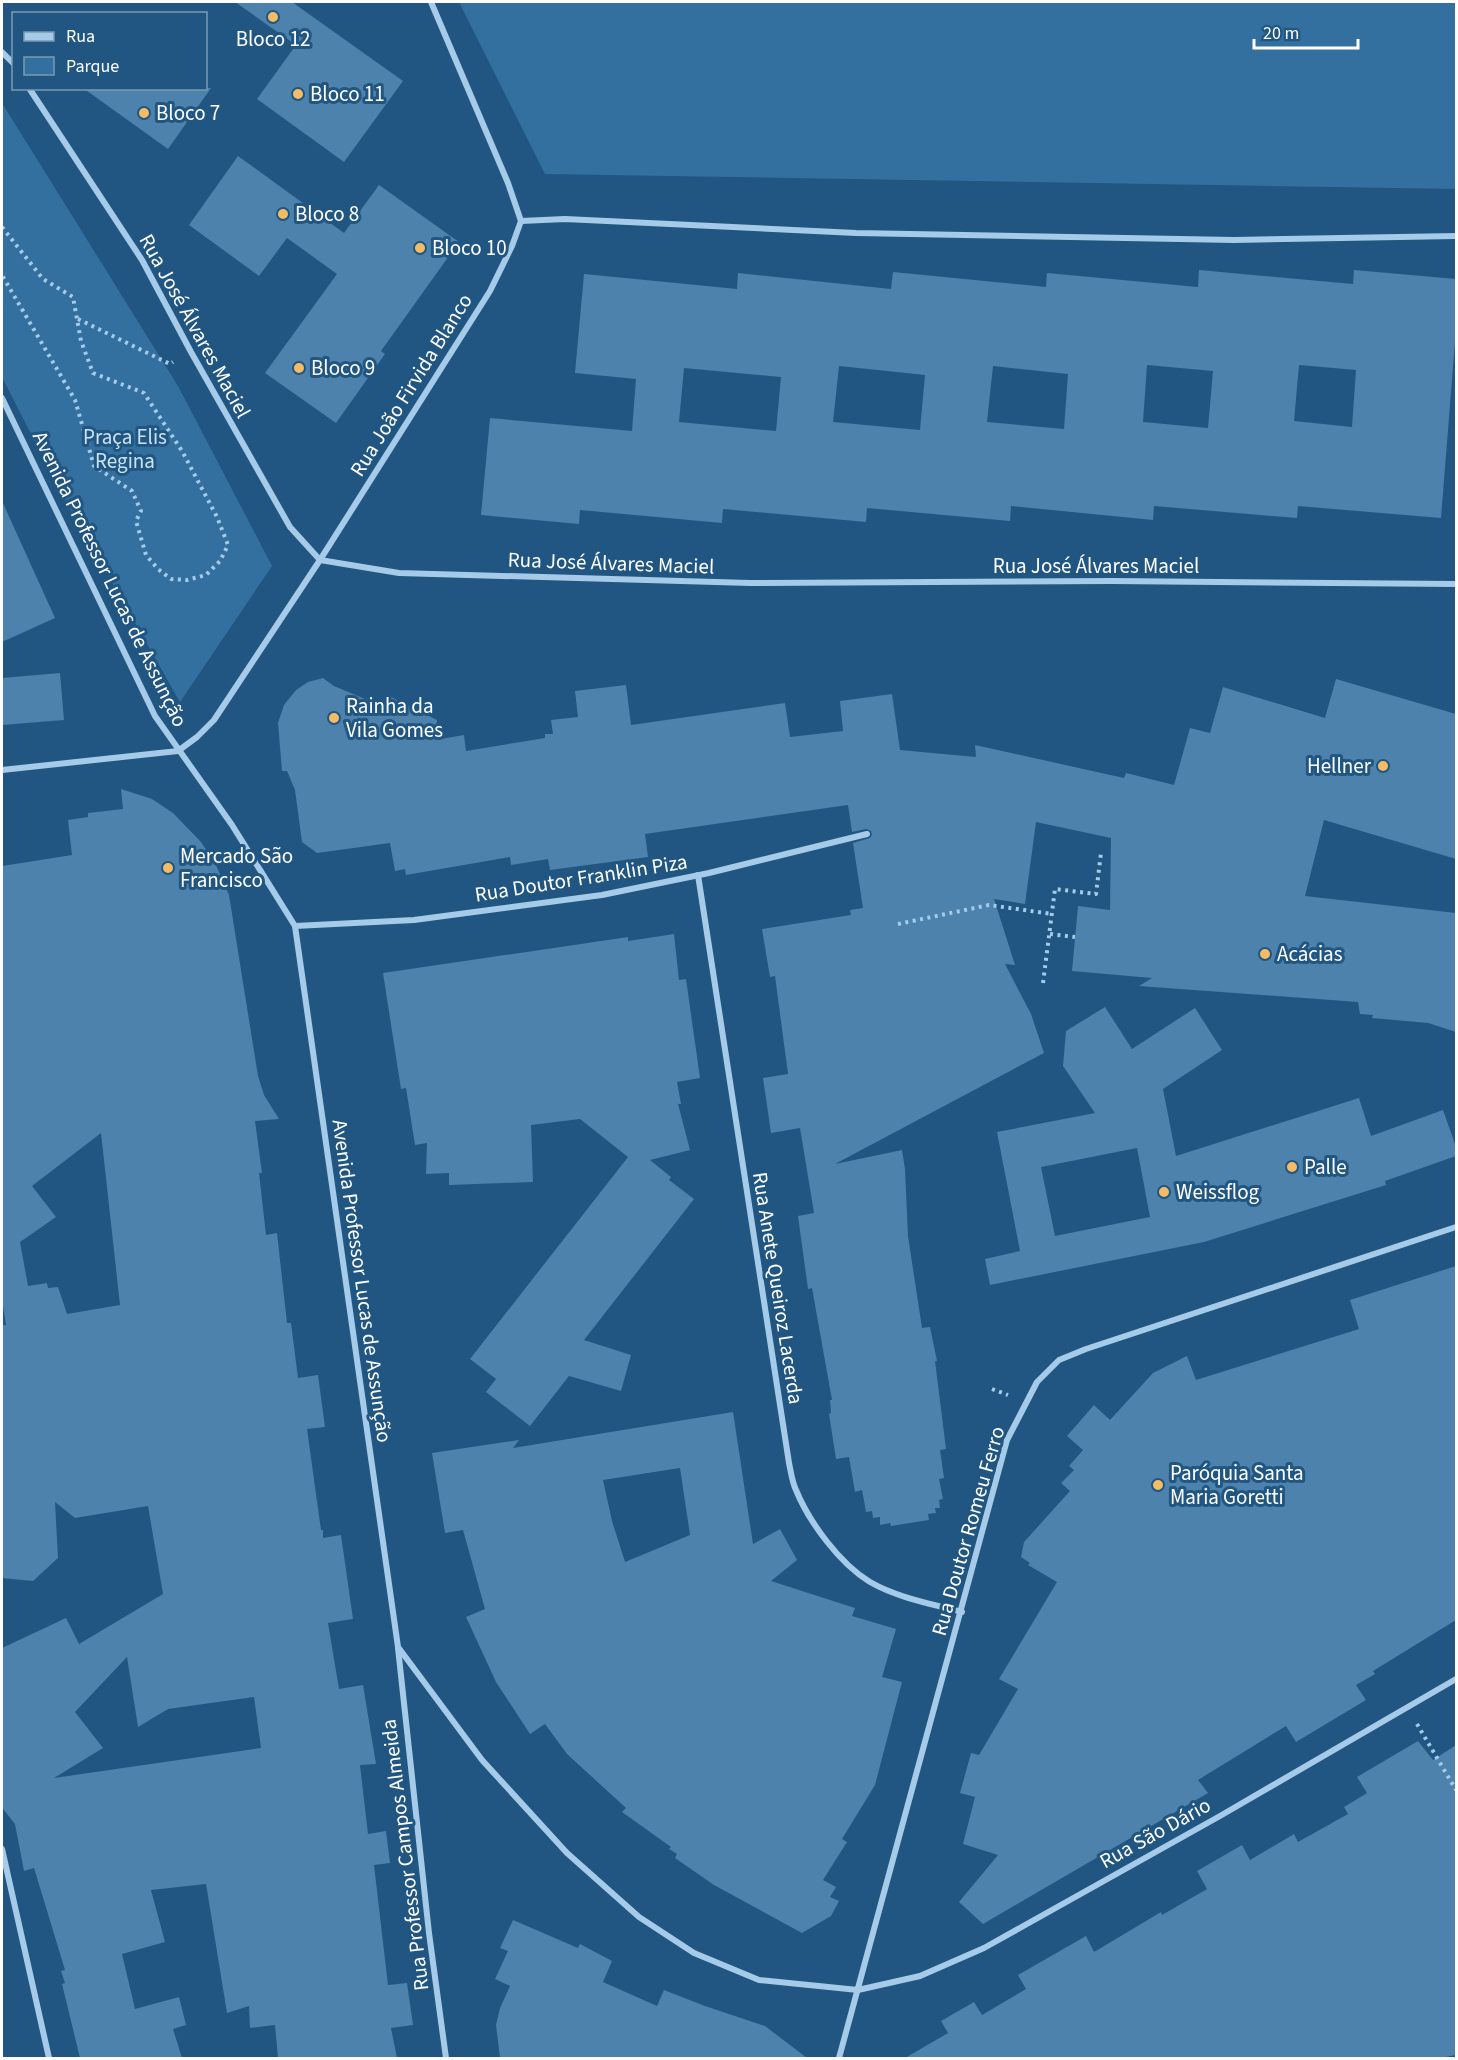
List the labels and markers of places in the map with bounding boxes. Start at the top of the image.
marker: Bloco 12 [266,10,280,24]
place label: Bloco 12 [236,24,310,54]
place label: Bloco 11 [310,79,385,109]
marker: Bloco 11 [291,87,305,101]
place label: Bloco 7 [156,98,220,128]
marker: Bloco 7 [137,106,151,120]
place label: Bloco 8 [295,199,359,229]
marker: Bloco 8 [276,207,290,221]
place label: Bloco 10 [432,233,507,263]
marker: Bloco 10 [413,241,427,255]
place label: Bloco 9 [311,353,375,383]
marker: Bloco 9 [292,361,306,375]
place label: Rainha da Vila Gomes [346,691,443,745]
marker: Rainha da Vila Gomes [327,711,341,725]
place label: Hellner [1307,751,1372,781]
marker: Hellner [1376,759,1390,773]
place label: Mercado São Francisco [180,841,293,895]
marker: Mercado São Francisco [161,861,175,875]
place label: Acácias [1277,939,1343,969]
marker: Acácias [1258,947,1272,961]
place label: Palle [1304,1152,1347,1182]
marker: Palle [1285,1160,1299,1174]
place label: Weissflog [1176,1177,1260,1207]
marker: Weissflog [1157,1185,1171,1199]
place label: Paróquia Santa Maria Goretti [1170,1458,1304,1512]
marker: Paróquia Santa Maria Goretti [1151,1478,1165,1492]

